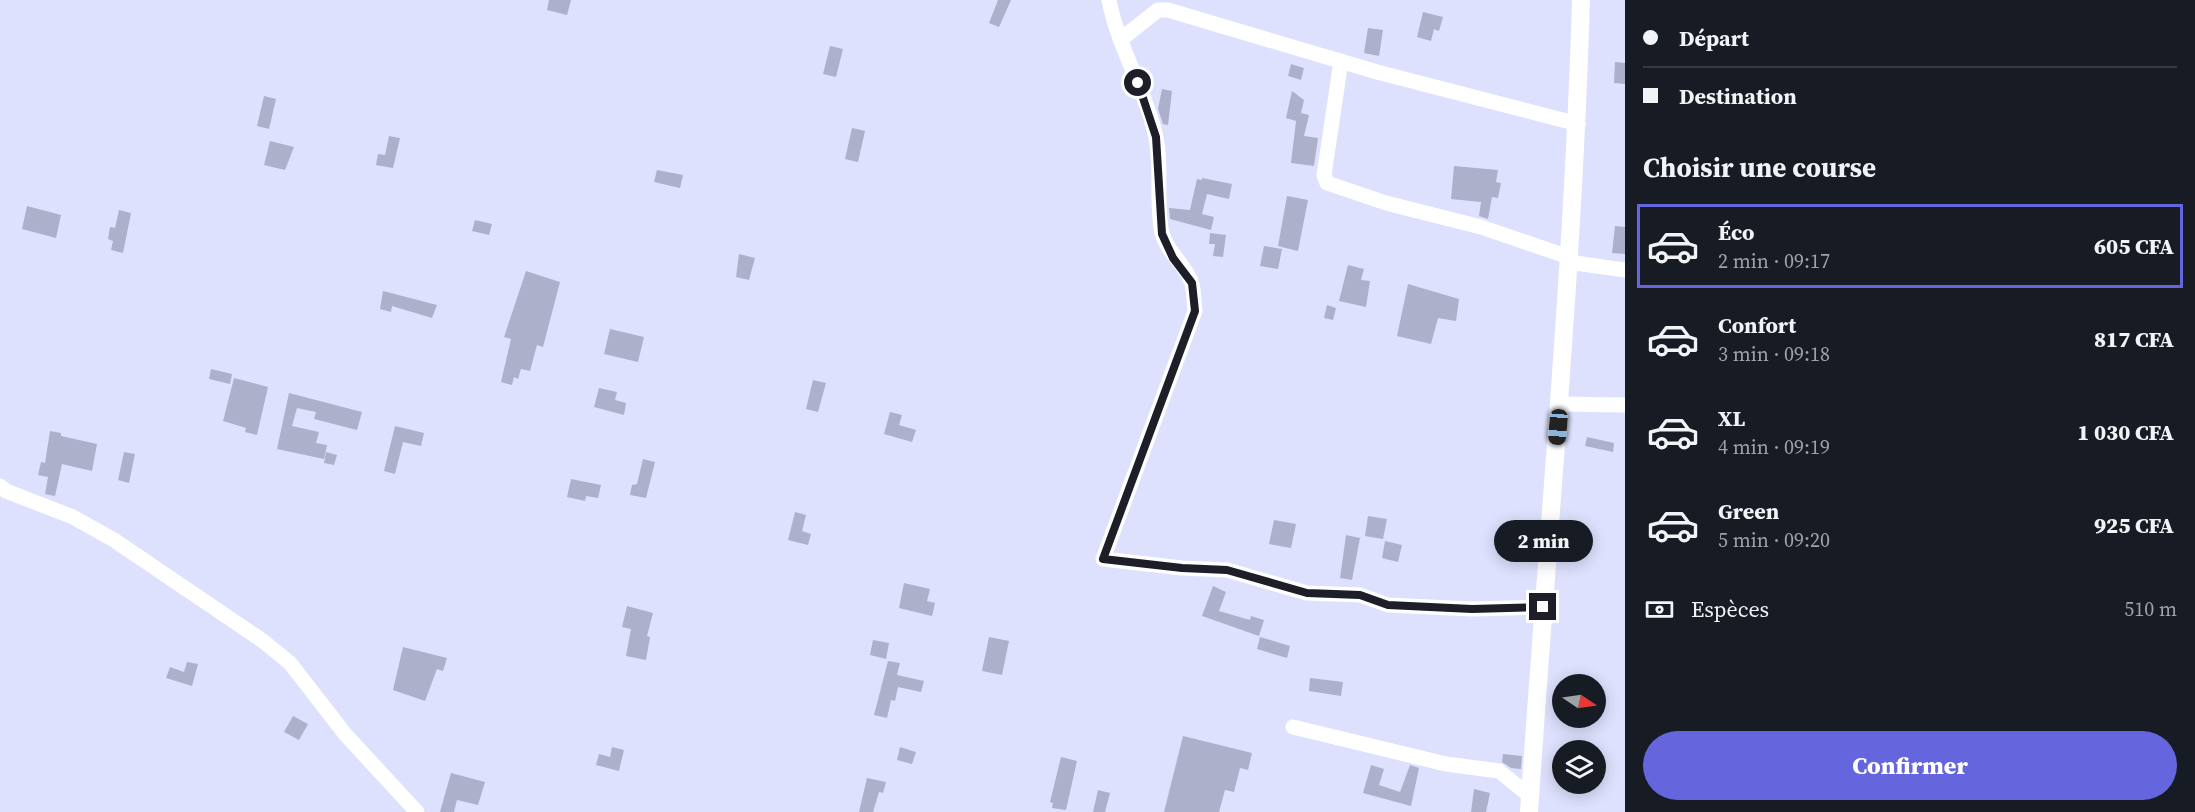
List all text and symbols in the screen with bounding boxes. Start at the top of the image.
text: Départ [1679,23,1749,53]
route start [1124,69,1151,96]
text: Destination [1679,81,1797,111]
text: Choisir une course [1643,149,1876,186]
text: Éco [1718,217,1755,247]
icon: car [1646,219,1700,273]
text: 605 CFA [2094,231,2174,261]
text: 2 min · 09:17 [1718,247,1830,275]
text: Confort [1718,310,1796,340]
icon: car [1646,312,1700,366]
text: 817 CFA [2094,324,2174,354]
text: 3 min · 09:18 [1718,340,1830,368]
text: XL [1718,403,1745,433]
icon: car [1646,405,1700,459]
car [1547,408,1569,446]
text: 1 030 CFA [2077,417,2174,447]
text: 4 min · 09:19 [1718,433,1830,461]
text: Green [1718,496,1779,526]
icon: car [1646,498,1700,552]
text: 925 CFA [2094,510,2174,540]
callout: 2 min [1494,520,1592,562]
text: 5 min · 09:20 [1718,526,1830,554]
text: 2 min [1517,527,1570,555]
route end [1529,593,1556,620]
icon: cash [1643,593,1676,626]
text: Espèces [1691,594,1769,624]
text: 510 m [2124,595,2177,623]
north arrow [1552,674,1606,728]
map controls [1552,674,1606,794]
button: Confirmer [1643,731,2177,800]
button: layers [1552,740,1606,794]

